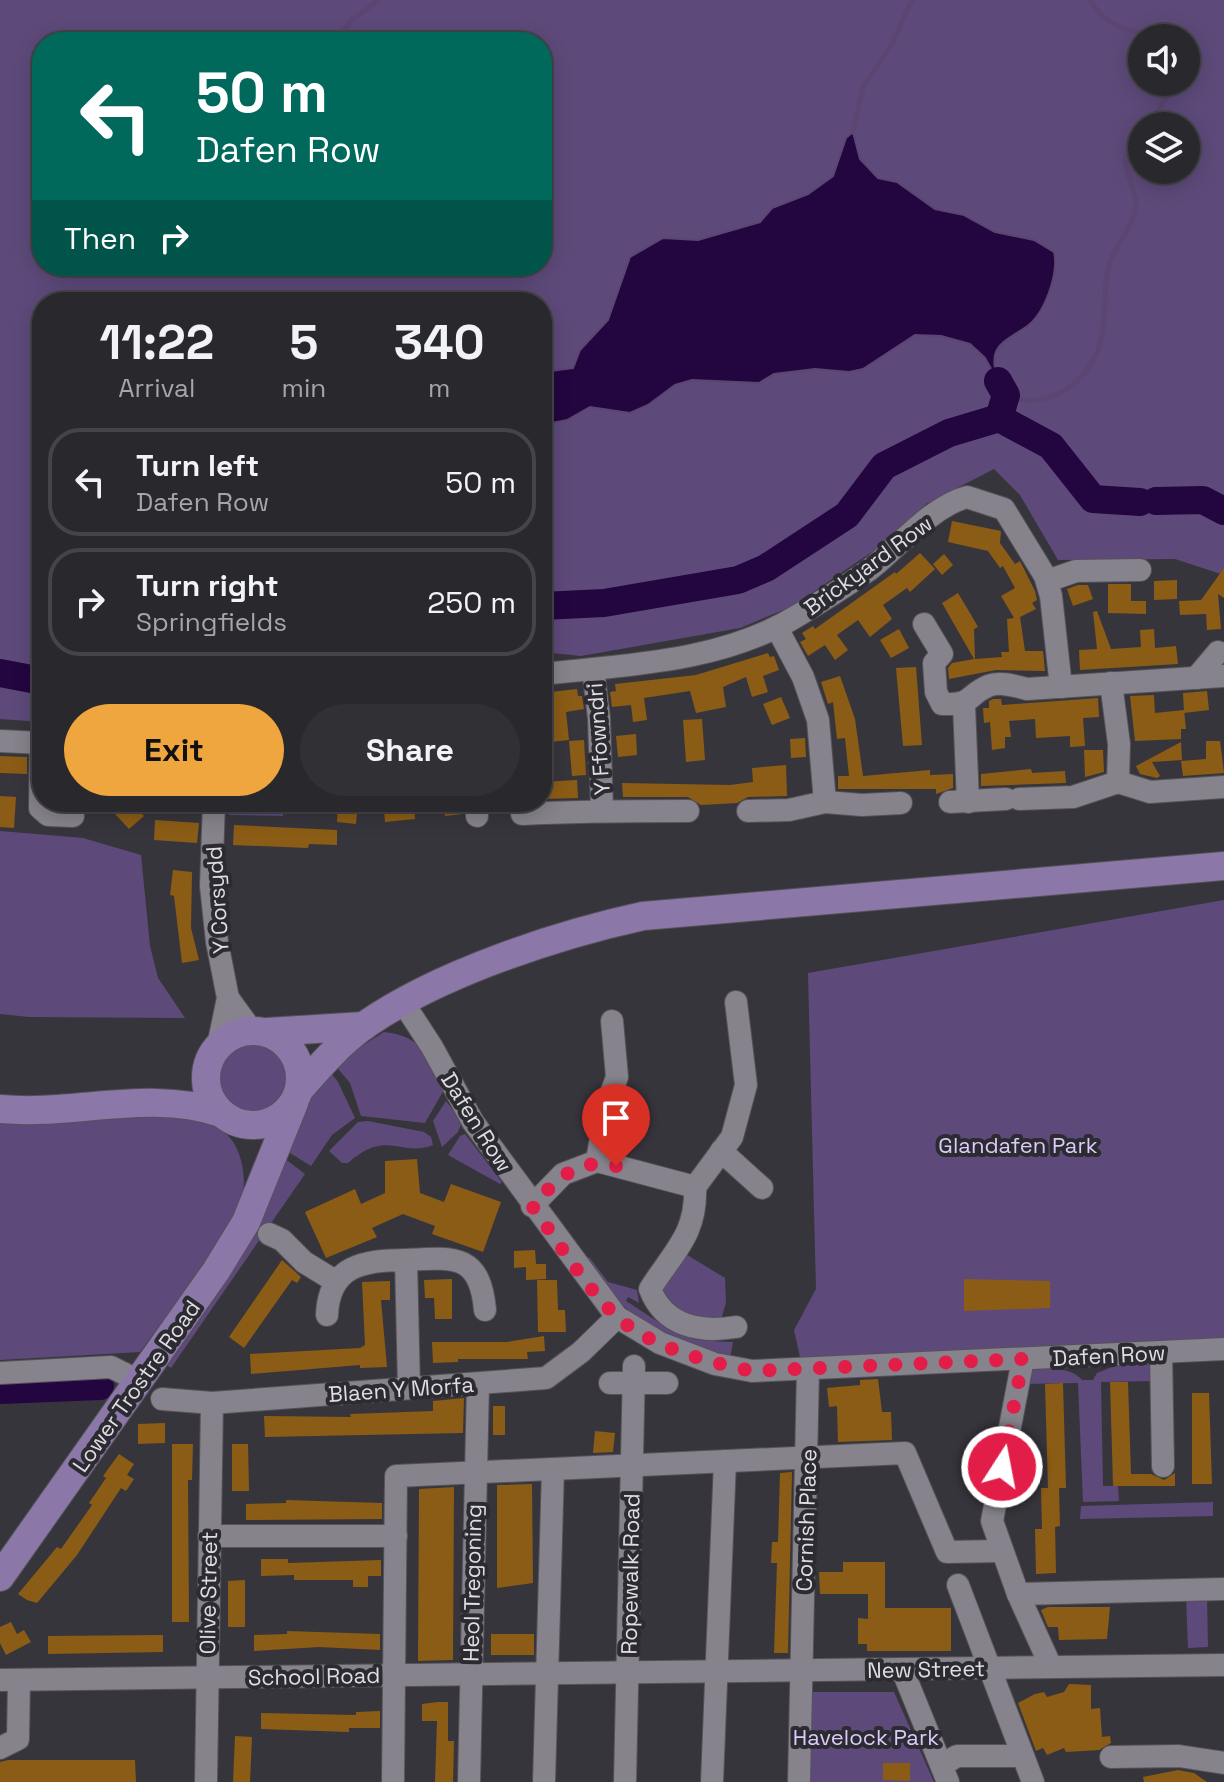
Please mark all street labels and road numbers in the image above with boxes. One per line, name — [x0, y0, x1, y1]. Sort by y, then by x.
street label: Brickyard Row — [798, 509, 938, 621]
street label: Y Ffowndri — [580, 682, 616, 796]
street label: Y Corsydd — [199, 845, 235, 955]
street label: Dafen Row — [435, 1067, 519, 1177]
street label: Lower Trostre Road — [66, 1294, 206, 1478]
street label: Dafen Row — [1052, 1338, 1166, 1372]
street label: Blaen Y Morfa — [327, 1370, 475, 1408]
street label: Cornish Place — [790, 1448, 822, 1592]
street label: Ropewalk Road — [615, 1493, 645, 1655]
street label: Heol Tregoning — [457, 1504, 487, 1662]
street label: Olive Street — [193, 1531, 223, 1655]
street label: New Street — [867, 1654, 985, 1684]
street label: School Road — [248, 1661, 380, 1691]

